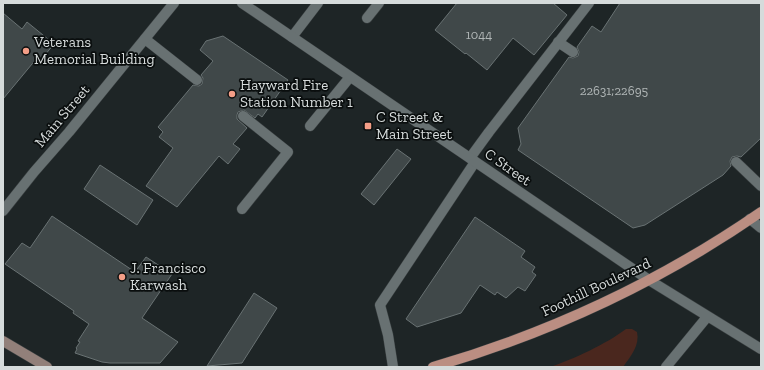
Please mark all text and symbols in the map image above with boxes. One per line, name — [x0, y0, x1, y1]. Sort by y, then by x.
house number: 1044 — [466, 27, 492, 42]
place label: Veterans Memorial Building — [33, 33, 155, 68]
marker: Veterans Memorial Building — [21, 46, 31, 56]
place label: Hayward Fire Station Number 1 — [240, 76, 353, 111]
street label: Main Street — [31, 81, 94, 151]
house number: 22631;22695 — [580, 83, 649, 98]
marker: Hayward Fire Station Number 1 — [227, 89, 237, 99]
place label: C Street & Main Street — [376, 108, 452, 143]
marker: C Street & Main Street — [363, 121, 373, 131]
street label: C Street — [481, 145, 535, 190]
street label: Foothill Boulevard — [539, 254, 654, 320]
place label: J. Francisco Karwash — [130, 259, 206, 294]
marker: J. Francisco Karwash — [117, 272, 127, 282]

